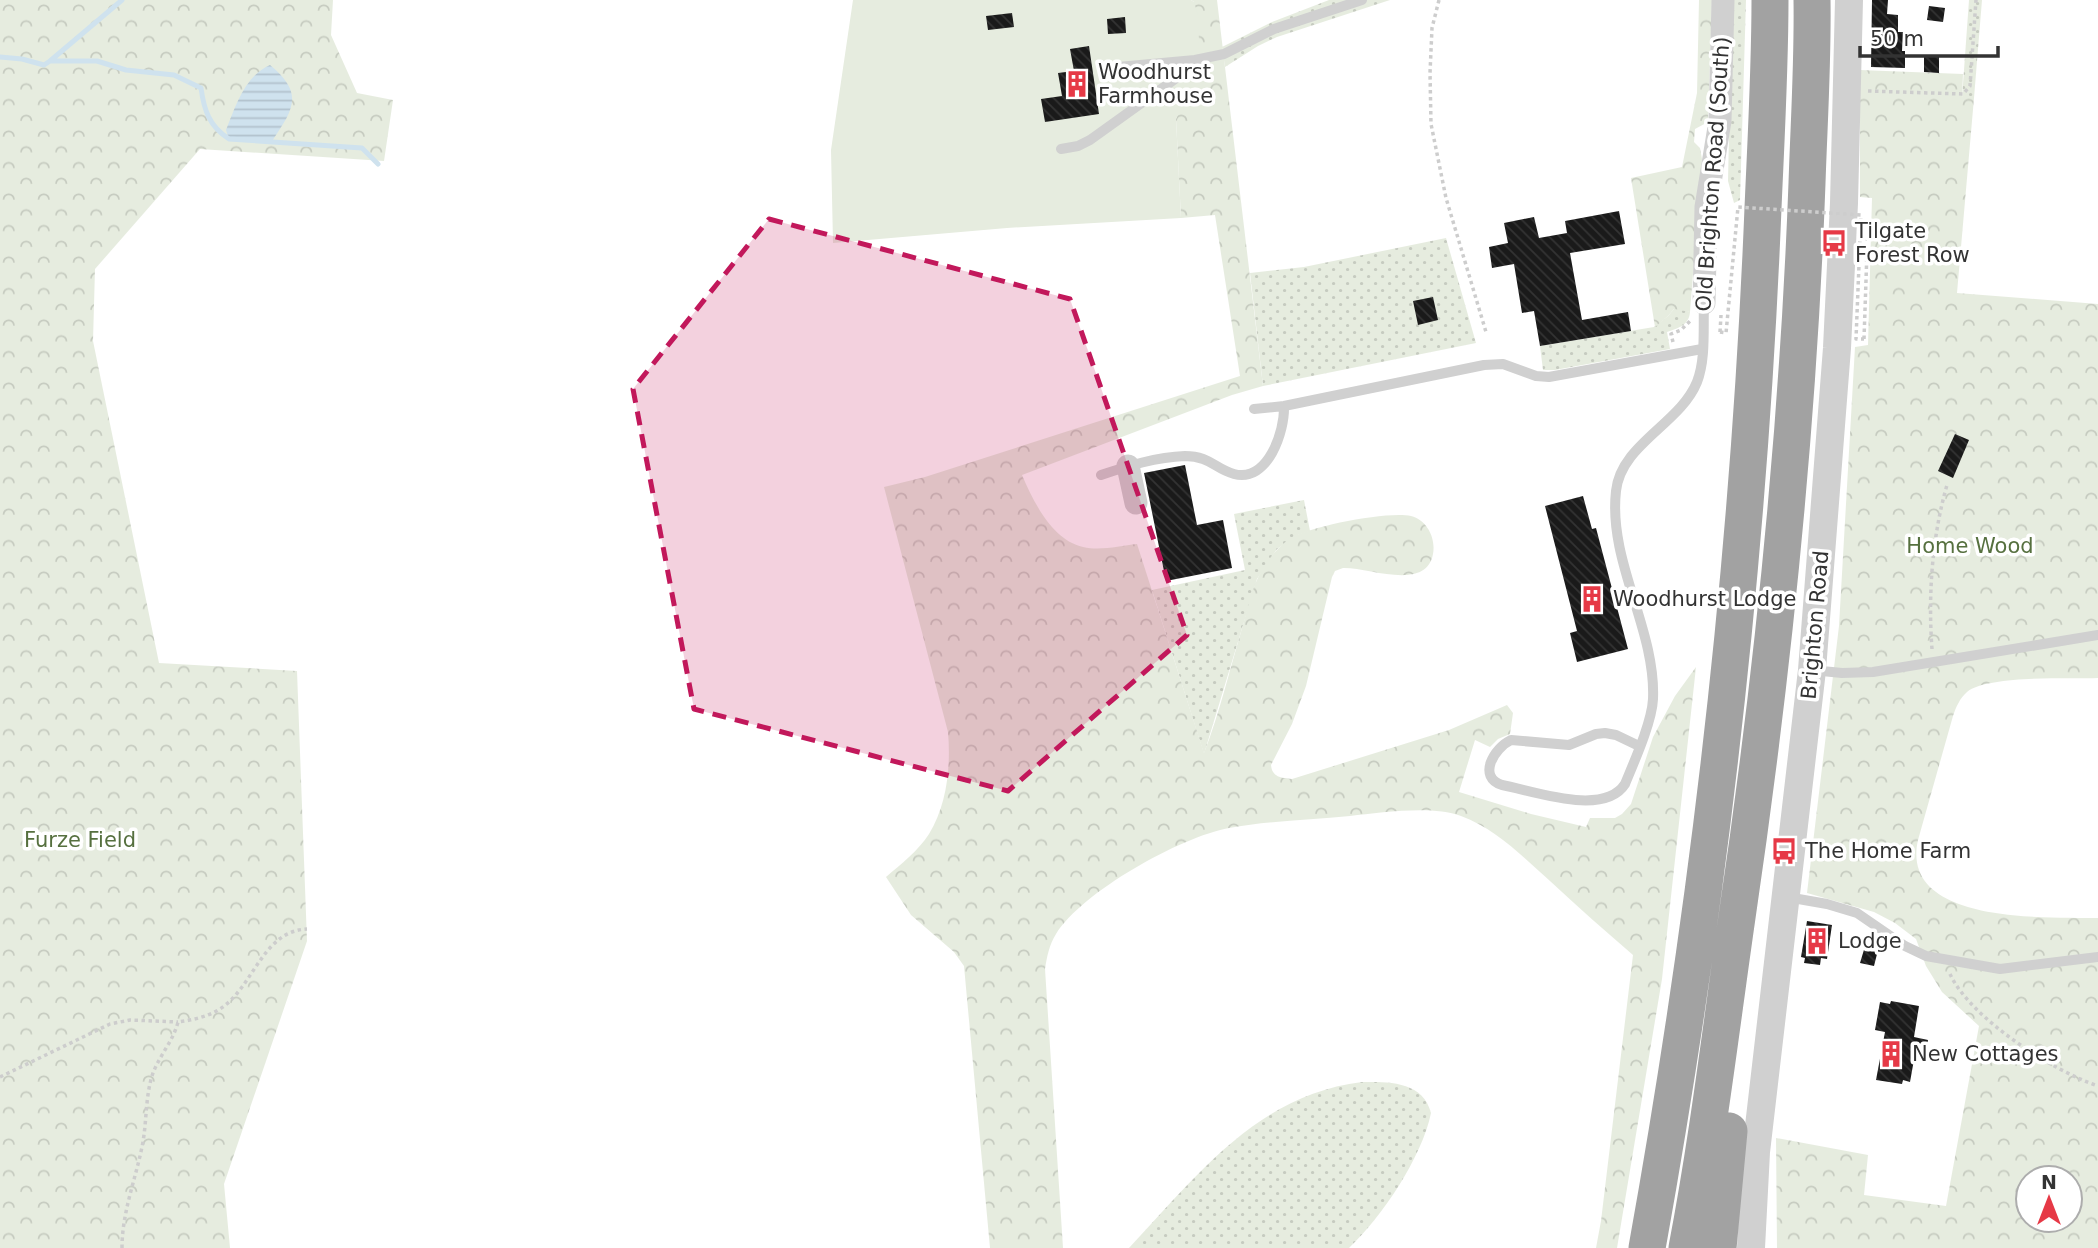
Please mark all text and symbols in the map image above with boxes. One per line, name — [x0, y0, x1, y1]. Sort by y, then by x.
scale bar — [1860, 14, 1998, 58]
text: 50 m — [1870, 27, 1924, 51]
street label: Old Brighton Road (South) — [1691, 36, 1735, 312]
place label: Woodhurst Farmhouse — [1098, 60, 1213, 108]
building icon: Woodhurst Farmhouse — [1062, 69, 1092, 99]
place label: Tilgate Forest Row — [1854, 219, 1970, 267]
bus stop icon: Tilgate Forest Row — [1819, 228, 1849, 258]
park label: Home Wood — [1906, 534, 2034, 558]
street label: Brighton Road — [1797, 550, 1833, 700]
building icon: Woodhurst Lodge — [1577, 584, 1607, 614]
place label: Woodhurst Lodge — [1613, 587, 1796, 611]
park label: Furze Field — [24, 828, 136, 852]
bus stop icon: The Home Farm — [1769, 836, 1799, 866]
place label: The Home Farm — [1804, 839, 1971, 863]
building icon: Lodge — [1802, 926, 1832, 956]
place label: Lodge — [1838, 929, 1902, 953]
building icon: New Cottages — [1876, 1039, 1906, 1069]
place label: New Cottages — [1912, 1042, 2059, 1066]
north arrow — [2014, 1164, 2084, 1234]
text: N — [2041, 1171, 2057, 1193]

